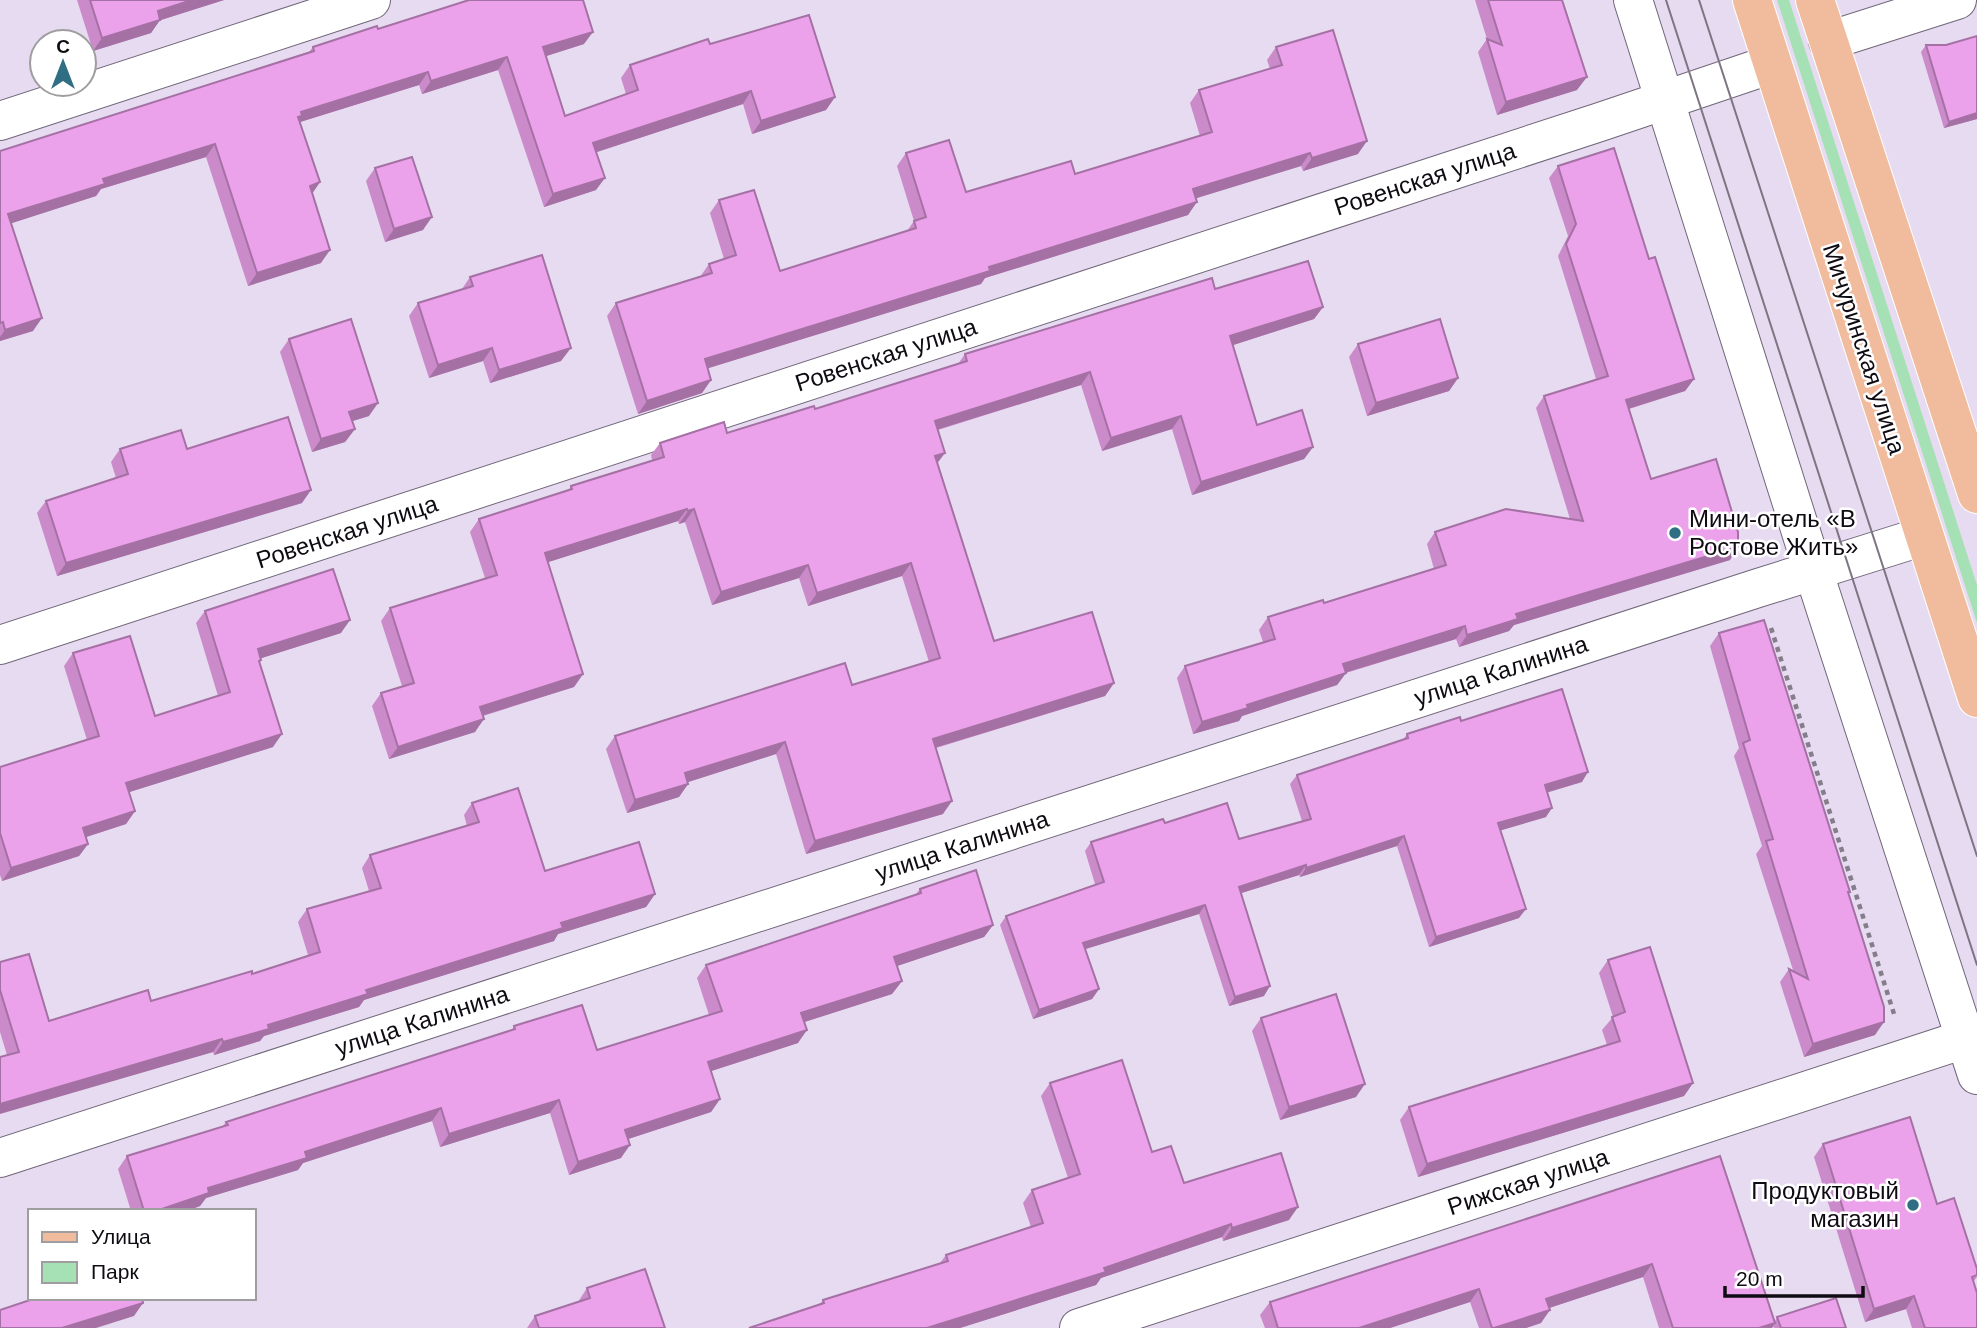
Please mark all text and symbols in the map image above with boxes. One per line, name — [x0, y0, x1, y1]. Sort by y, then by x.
north arrow — [28, 28, 98, 98]
text: С — [56, 36, 70, 57]
street label: Ровенская улица — [1331, 136, 1520, 221]
street label: Мичуринская улица — [1818, 240, 1911, 458]
street label: Ровенская улица — [792, 312, 981, 397]
street label: Ровенская улица — [253, 489, 442, 574]
place label: Мини-отель «В Ростове Жить» — [1689, 505, 1858, 560]
marker: Мини-отель «В Ростове Жить» — [1667, 525, 1683, 541]
street label: улица Калинина — [1411, 630, 1592, 711]
street label: улица Калинина — [872, 805, 1053, 886]
street label: улица Калинина — [332, 980, 513, 1061]
street label: Рижская улица — [1444, 1143, 1612, 1220]
place label: Продуктовый магазин — [1751, 1177, 1899, 1232]
marker: Продуктовый магазин — [1905, 1197, 1921, 1213]
legend — [28, 1209, 256, 1300]
text: Улица — [91, 1225, 151, 1248]
scale bar — [1725, 1254, 1863, 1298]
text: Парк — [91, 1260, 139, 1283]
text: 20 m — [1736, 1267, 1783, 1290]

